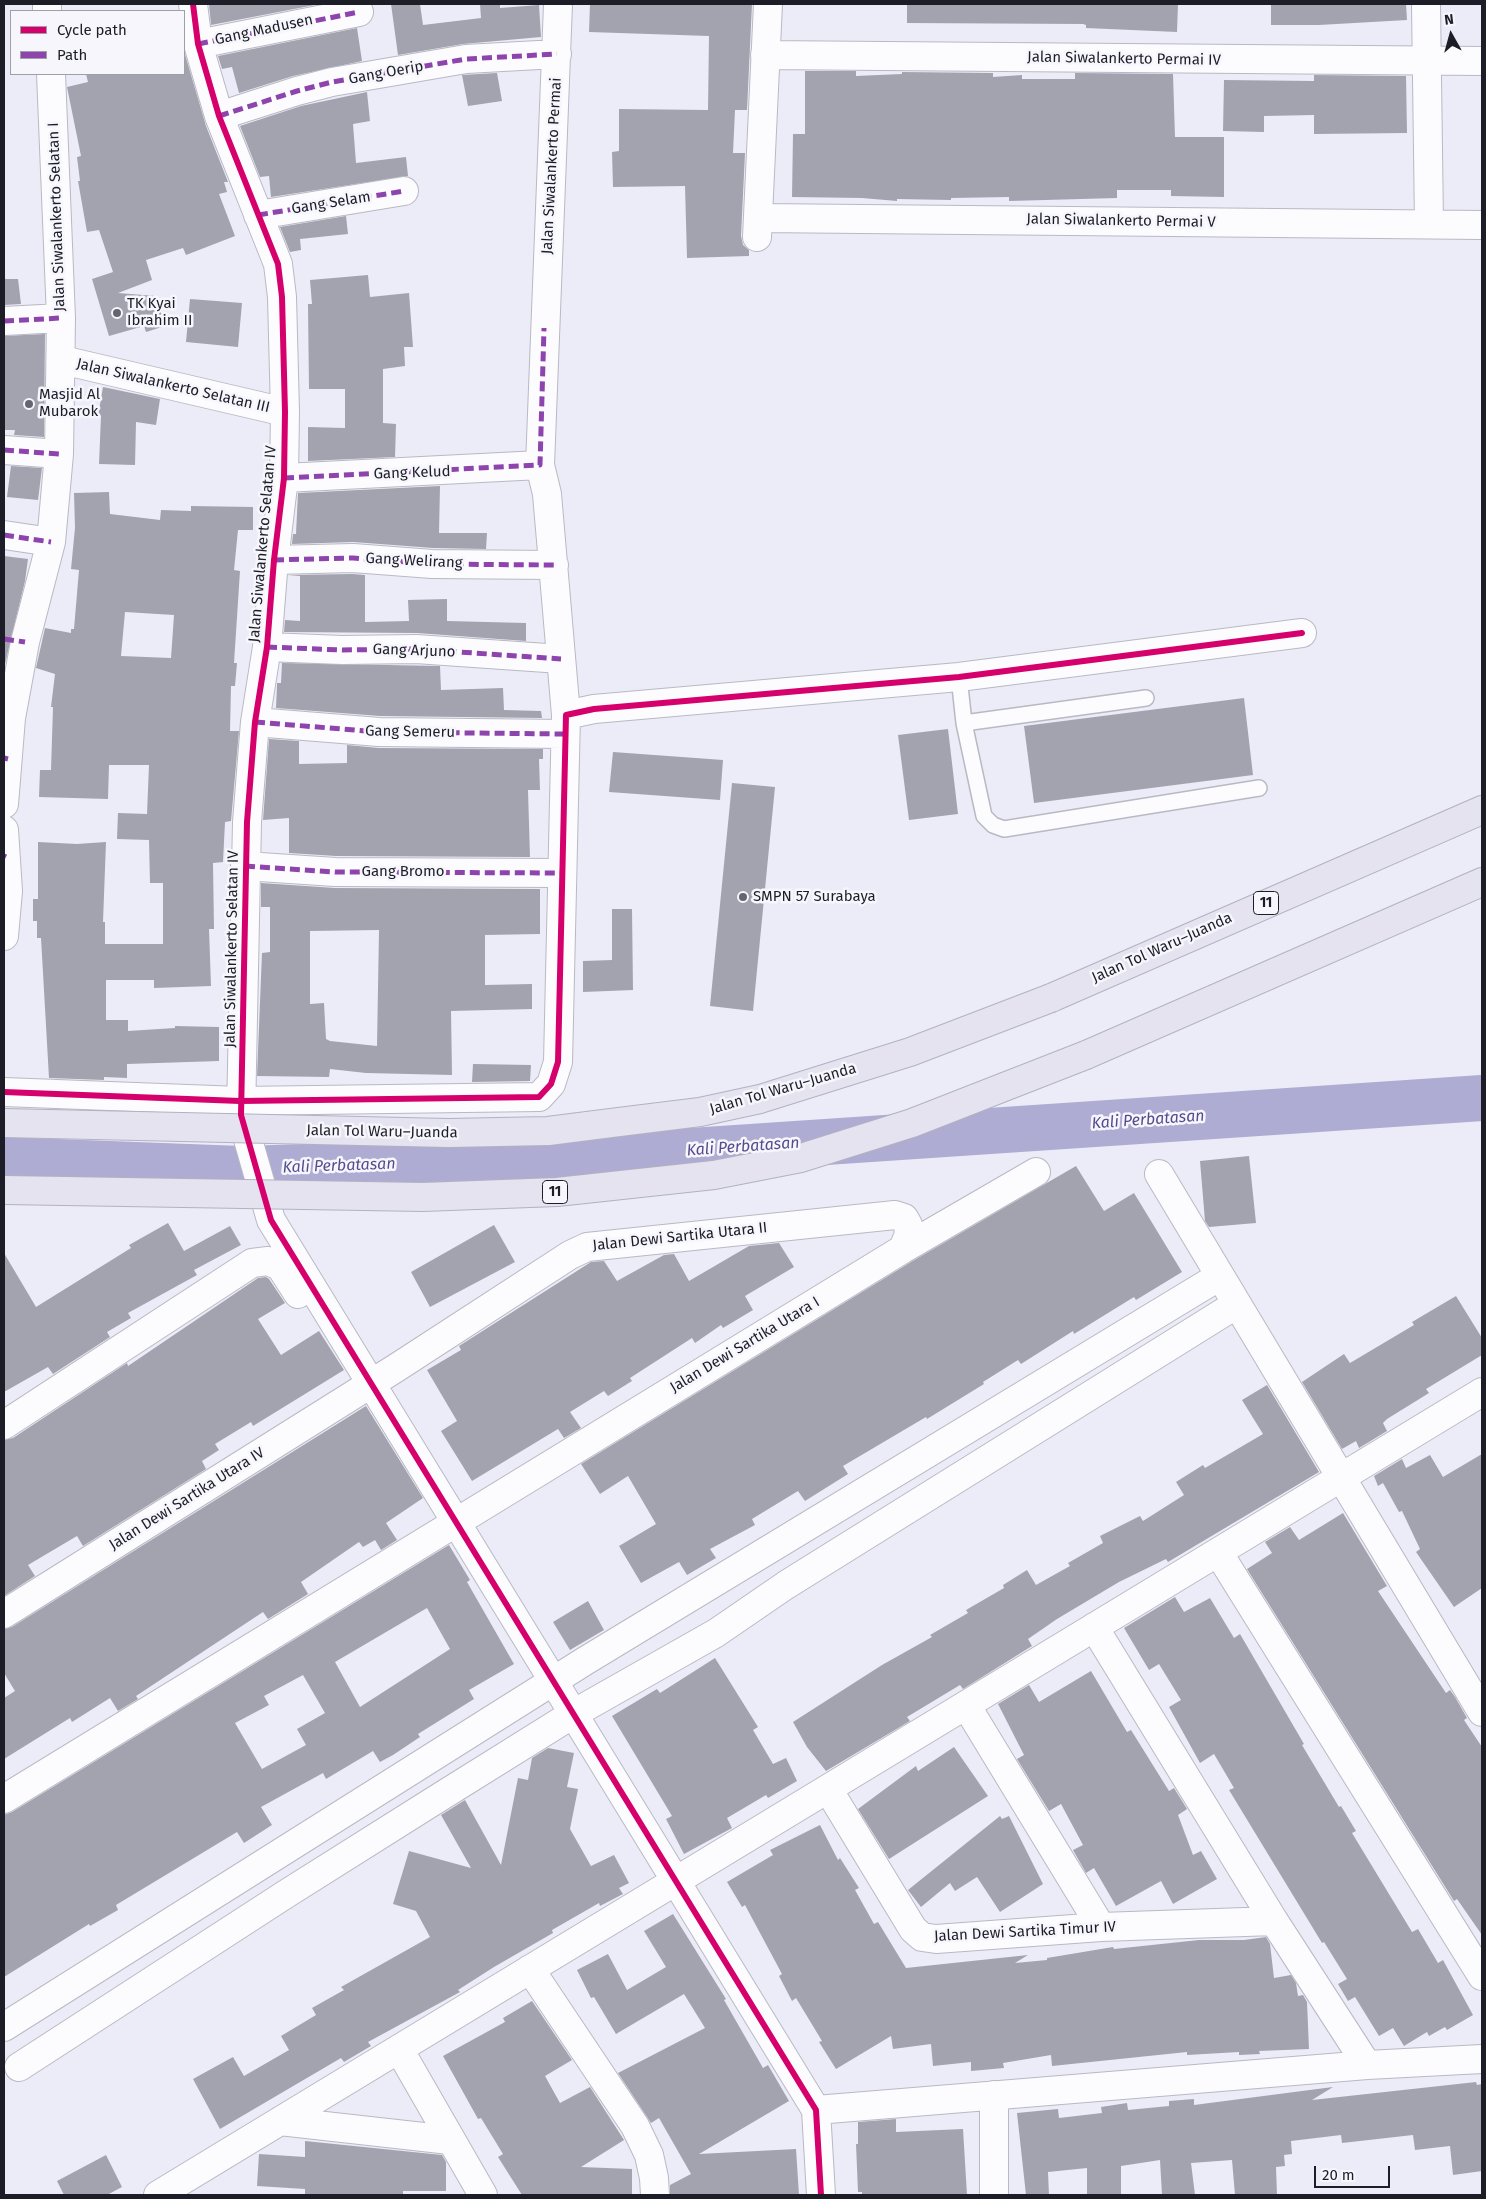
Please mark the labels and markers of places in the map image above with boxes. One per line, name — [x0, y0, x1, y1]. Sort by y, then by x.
place label: TK Kyai Ibrahim II — [127, 295, 192, 330]
marker: TK Kyai Ibrahim II — [111, 307, 123, 319]
place label: Masjid Al Mubarok — [39, 386, 100, 421]
marker: Masjid Al Mubarok — [23, 398, 35, 410]
place label: SMPN 57 Surabaya — [753, 888, 876, 906]
marker: SMPN 57 Surabaya — [737, 891, 749, 903]

